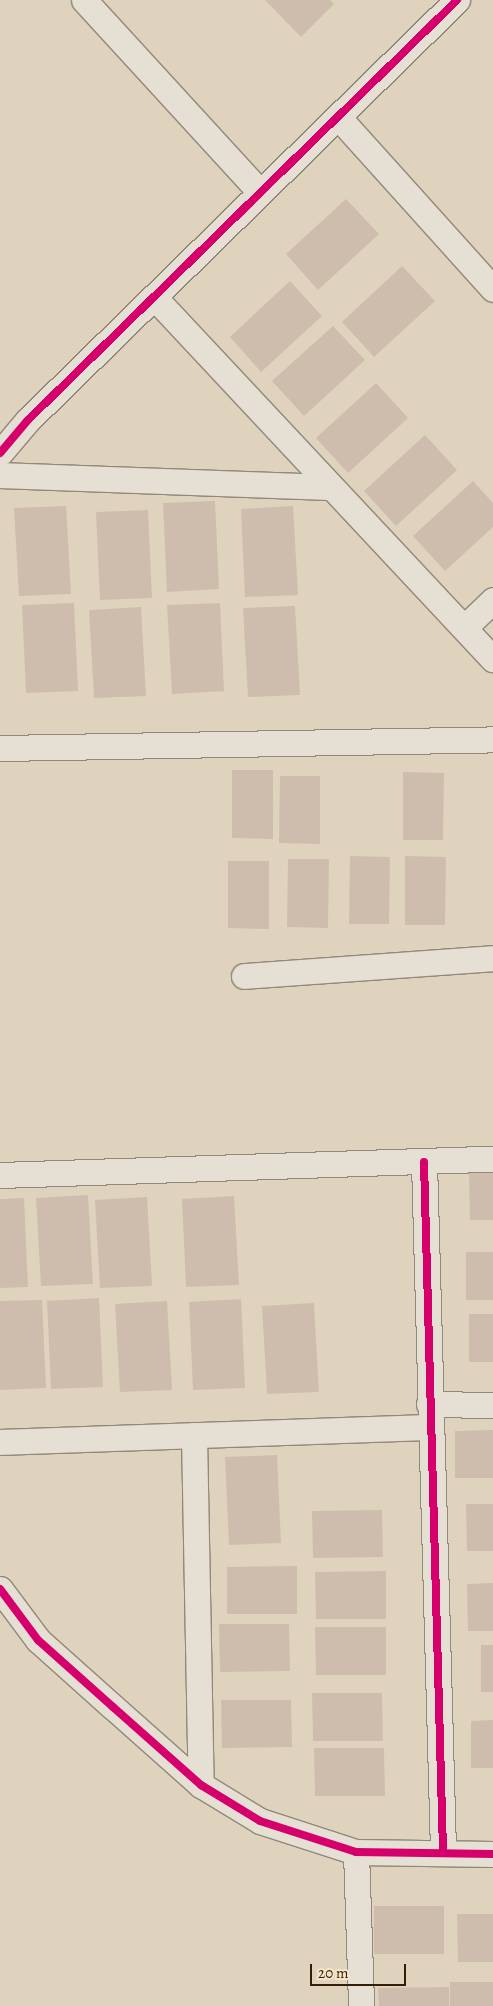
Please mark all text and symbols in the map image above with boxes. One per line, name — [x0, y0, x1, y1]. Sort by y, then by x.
scale bar — [313, 1954, 409, 1986]
text: 20 m — [318, 1963, 349, 1983]

